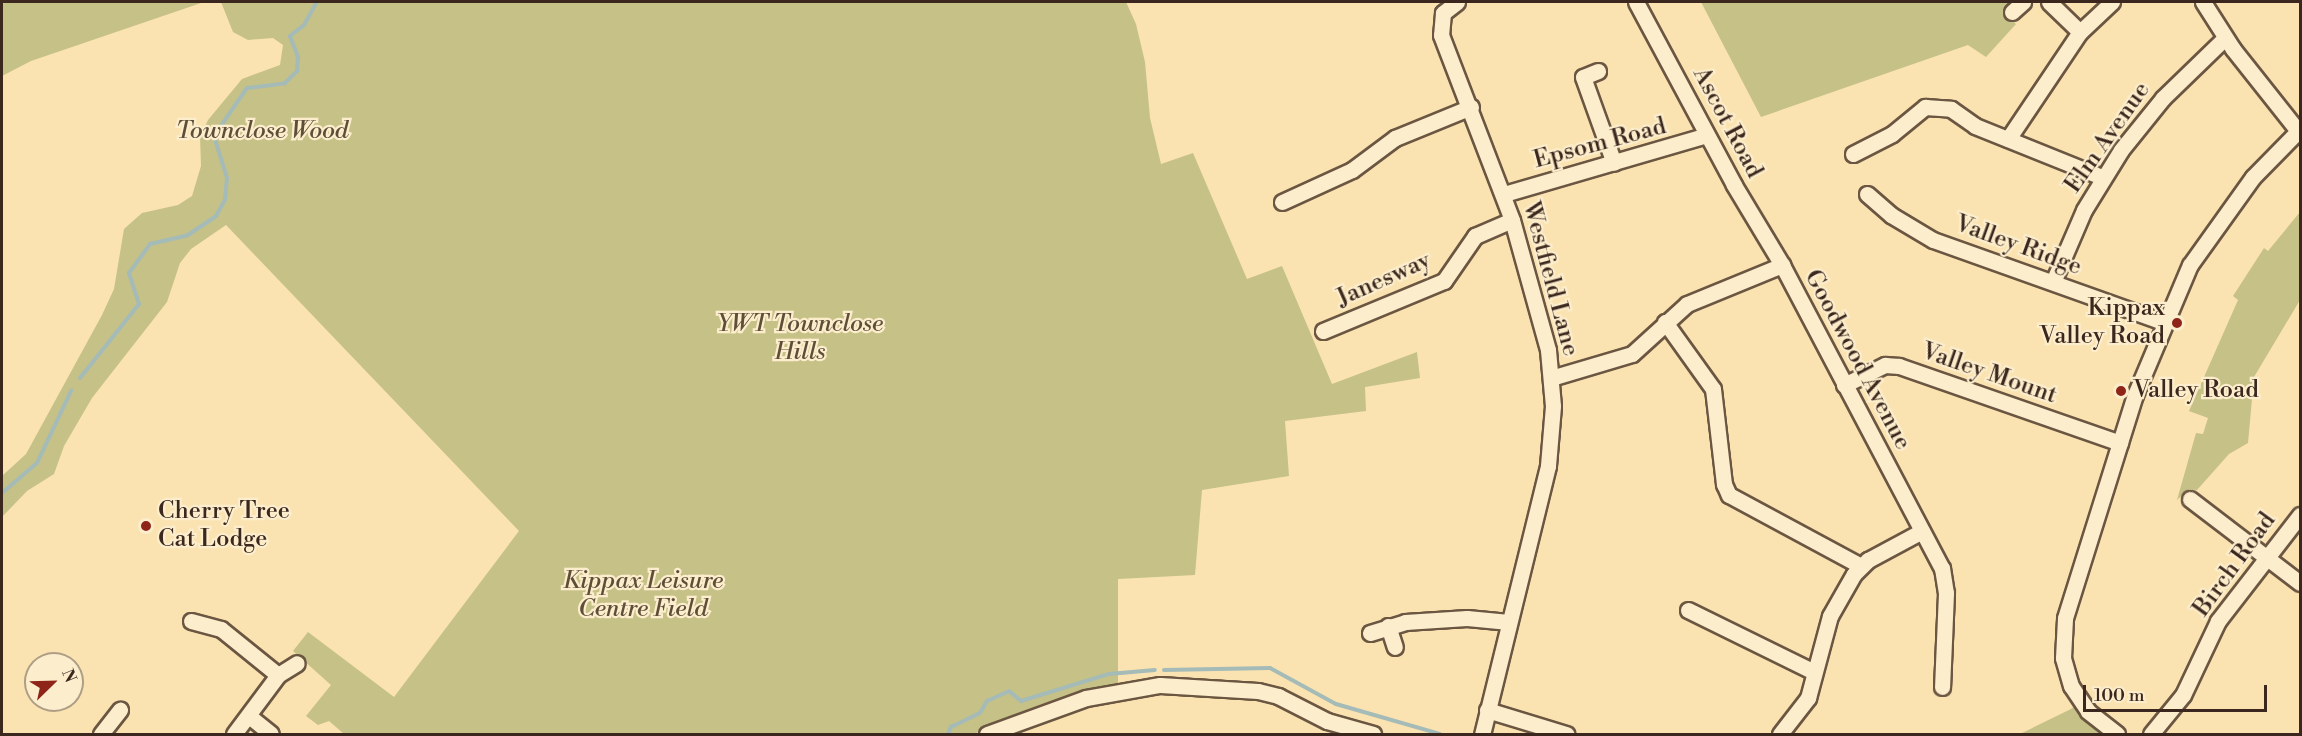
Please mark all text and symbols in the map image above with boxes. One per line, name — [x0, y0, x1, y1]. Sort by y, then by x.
street label: Ascot Road — [1686, 63, 1768, 183]
street label: Elm Avenue — [2059, 77, 2157, 199]
street label: Epsom Road — [1531, 112, 1669, 176]
park label: Townclose Wood — [176, 118, 348, 146]
street label: Westfield Lane — [1516, 199, 1584, 359]
street label: Valley Ridge — [1951, 210, 2085, 282]
street label: Janesway — [1332, 247, 1436, 313]
street label: Goodwood Avenue — [1797, 265, 1917, 455]
place label: Kippax Valley Road — [2039, 295, 2165, 351]
park label: YWT Townclose Hills — [717, 311, 883, 367]
marker: Kippax Valley Road — [2170, 316, 2184, 330]
street label: Valley Mount — [1918, 337, 2060, 411]
place label: Valley Road — [2133, 377, 2259, 405]
marker: Valley Road — [2114, 384, 2128, 398]
place label: Cherry Tree Cat Lodge — [158, 498, 290, 554]
street label: Birch Road — [2188, 507, 2282, 623]
marker: Cherry Tree Cat Lodge — [139, 519, 153, 533]
park label: Kippax Leisure Centre Field — [563, 568, 723, 624]
north arrow — [24, 652, 84, 712]
text: N — [57, 666, 80, 685]
scale bar — [2086, 673, 2270, 711]
text: 100 m — [2094, 684, 2145, 707]

